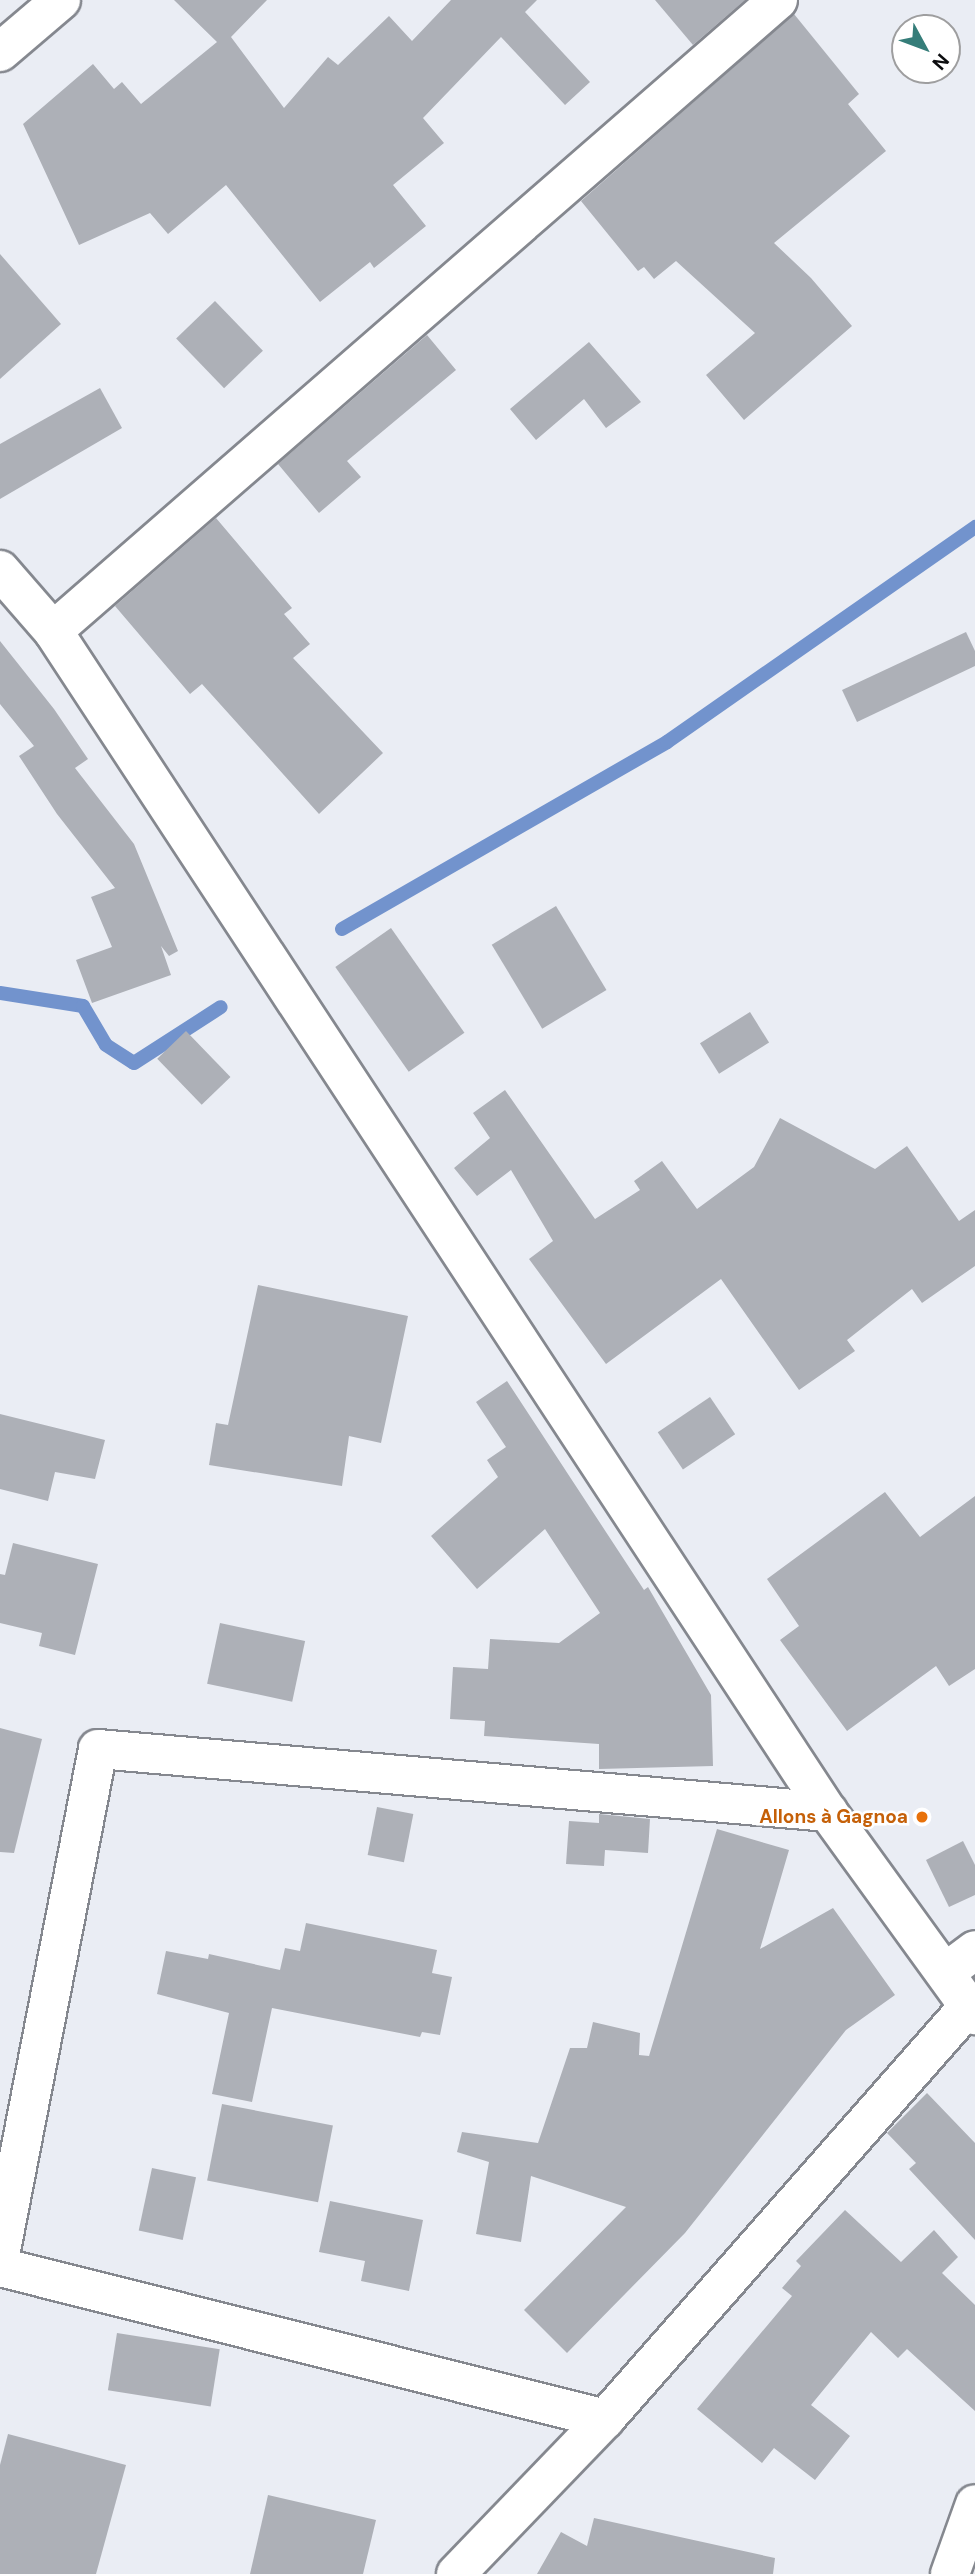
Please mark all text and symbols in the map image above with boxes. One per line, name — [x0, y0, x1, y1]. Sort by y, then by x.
north arrow — [891, 14, 961, 84]
text: N — [927, 48, 955, 75]
place label: Allons à Gagnoa — [759, 1806, 908, 1828]
marker: Allons à Gagnoa — [914, 1809, 930, 1825]

